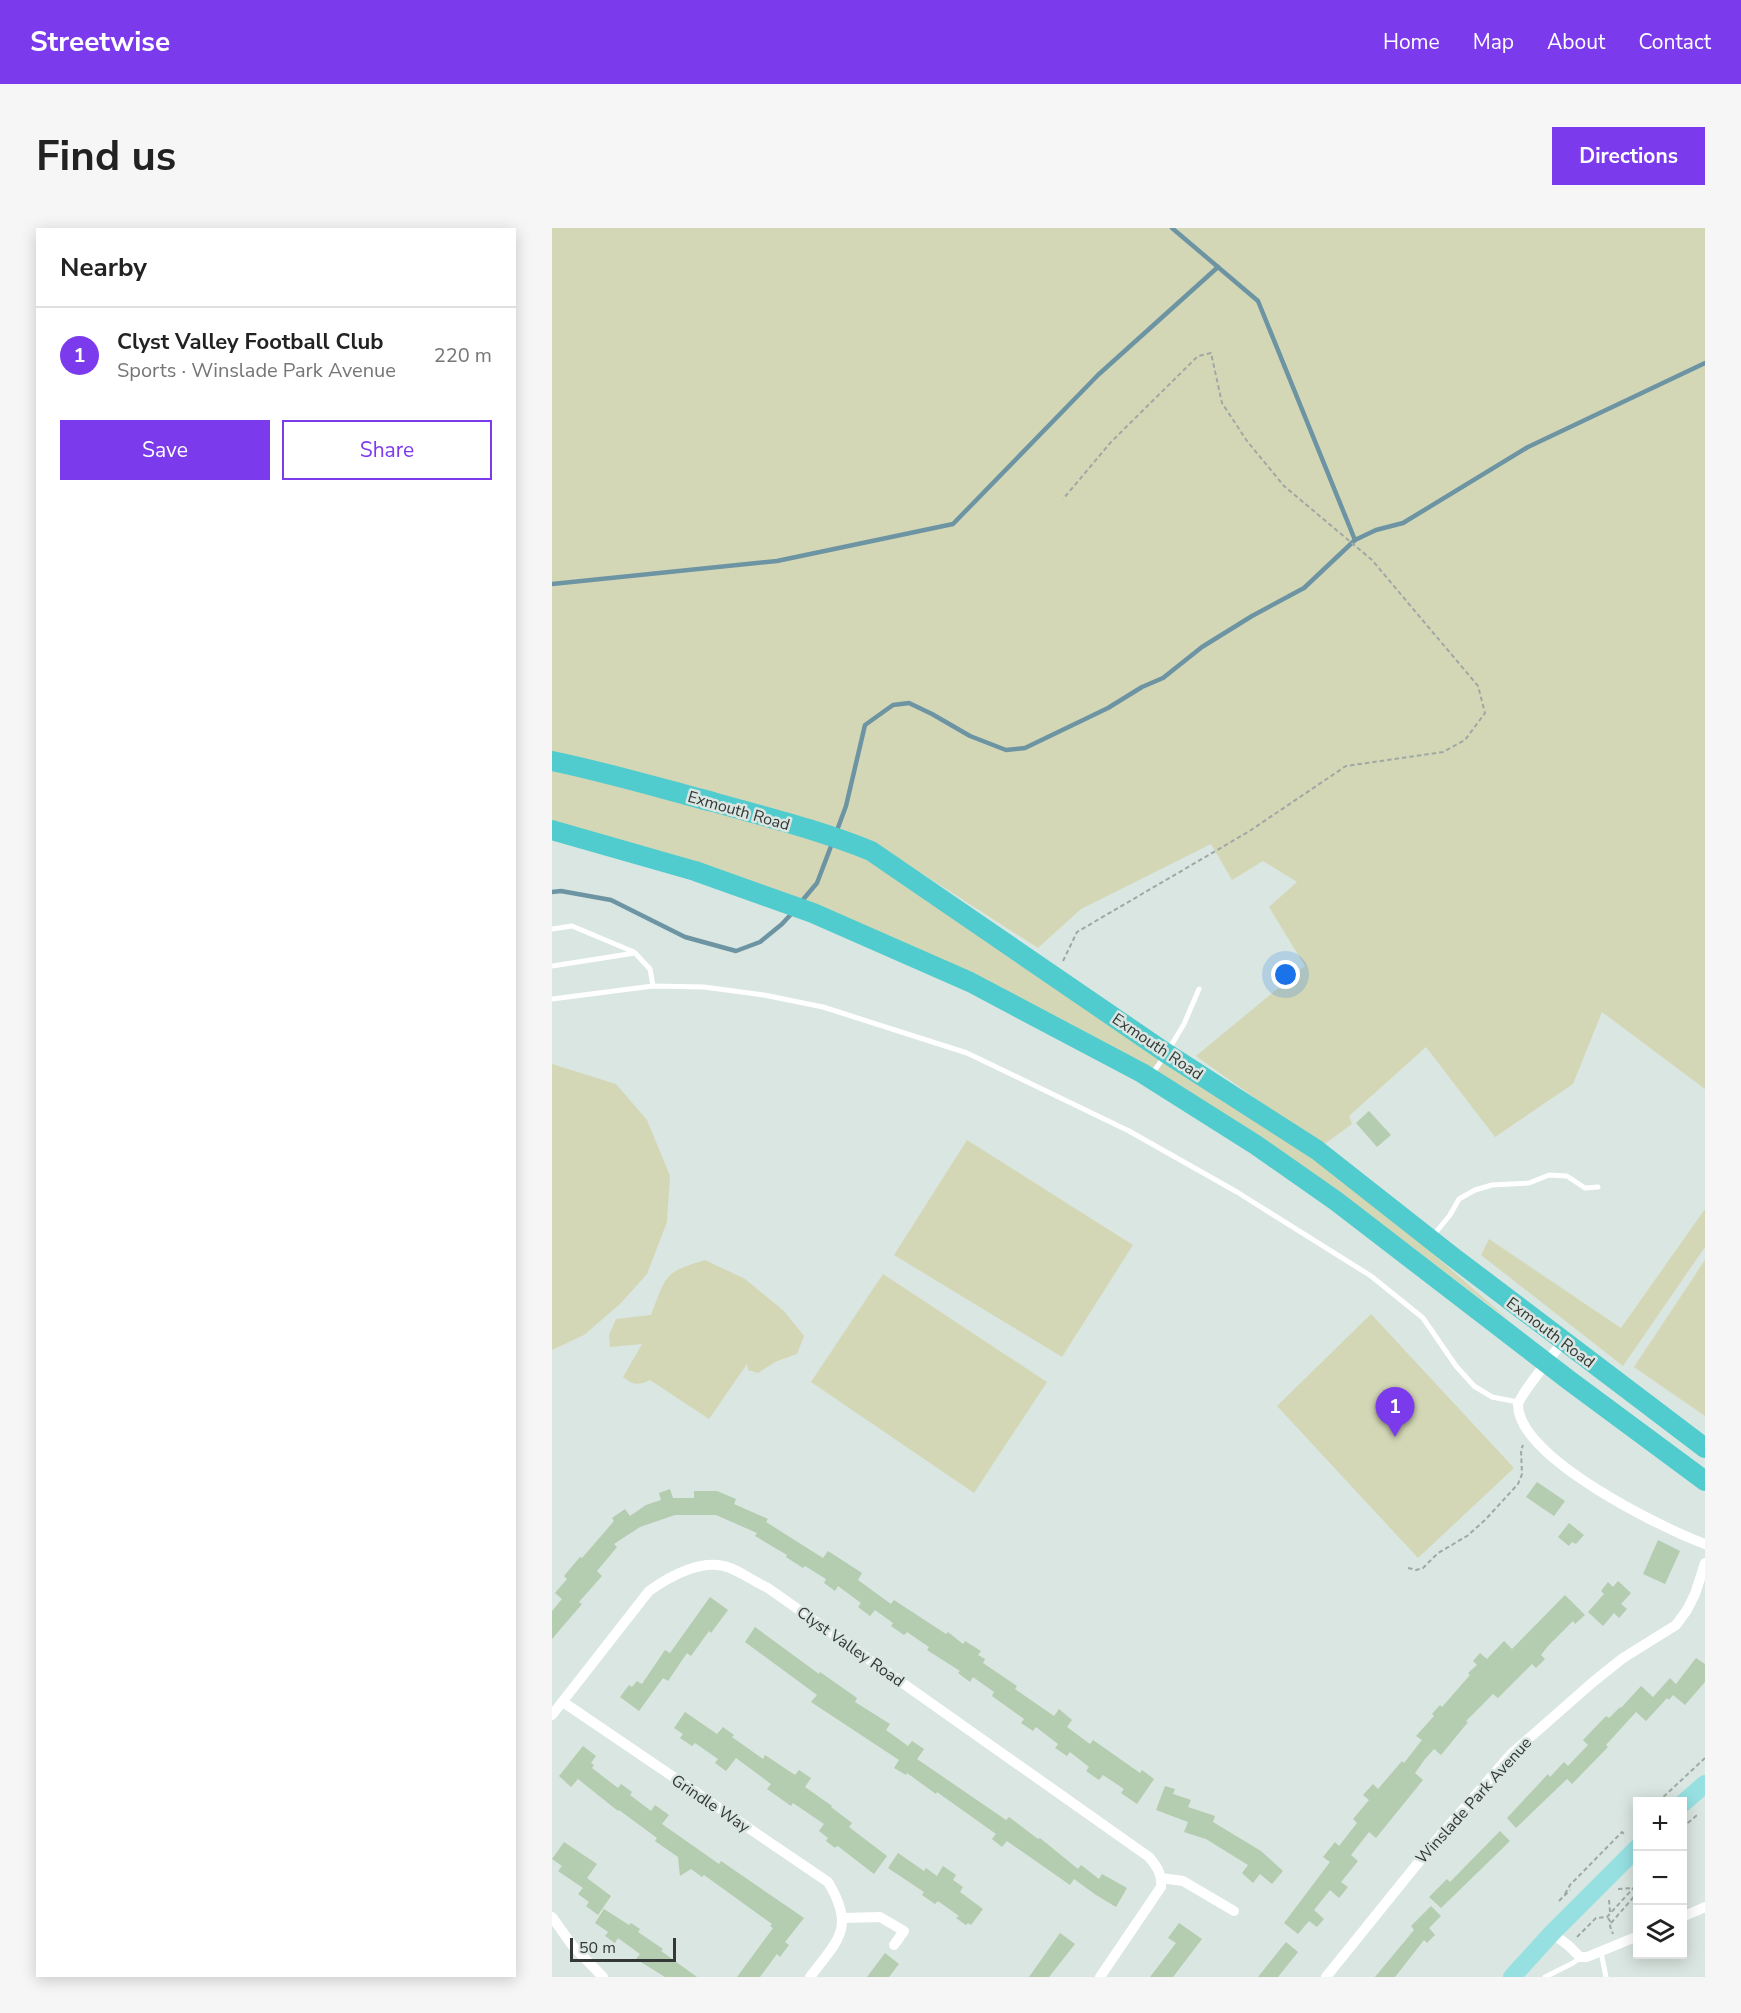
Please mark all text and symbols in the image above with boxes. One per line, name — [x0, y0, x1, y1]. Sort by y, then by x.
text: Streetwise — [30, 23, 170, 61]
text: Home — [1383, 28, 1440, 56]
text: Map — [1473, 28, 1514, 56]
text: About — [1547, 28, 1605, 56]
text: Contact — [1638, 28, 1711, 56]
button: Directions — [1552, 127, 1705, 185]
text: Find us — [36, 128, 176, 185]
text: Nearby — [60, 250, 147, 285]
text: Clyst Valley Football Club — [117, 327, 383, 357]
text: 1 — [74, 342, 86, 369]
text: 220 m — [434, 342, 492, 369]
text: Sports · Winslade Park Avenue — [117, 357, 396, 384]
button: Save — [60, 420, 270, 480]
button: Share — [282, 420, 492, 480]
street label: Exmouth Road — [685, 786, 792, 836]
your location — [1271, 960, 1300, 989]
street label: Exmouth Road — [1108, 1008, 1207, 1085]
street label: Exmouth Road — [1502, 1292, 1599, 1373]
pin: 1 — [1376, 1388, 1414, 1437]
street label: Clyst Valley Road — [792, 1601, 909, 1692]
street label: Winslade Park Avenue — [1411, 1732, 1537, 1869]
street label: Grindle Way — [667, 1770, 755, 1839]
map controls — [1633, 1797, 1687, 1959]
button: + — [1633, 1797, 1687, 1851]
button: − — [1633, 1851, 1687, 1905]
button: layers — [1633, 1905, 1687, 1959]
scale bar — [570, 1935, 676, 1962]
text: 50 m — [579, 1937, 616, 1959]

